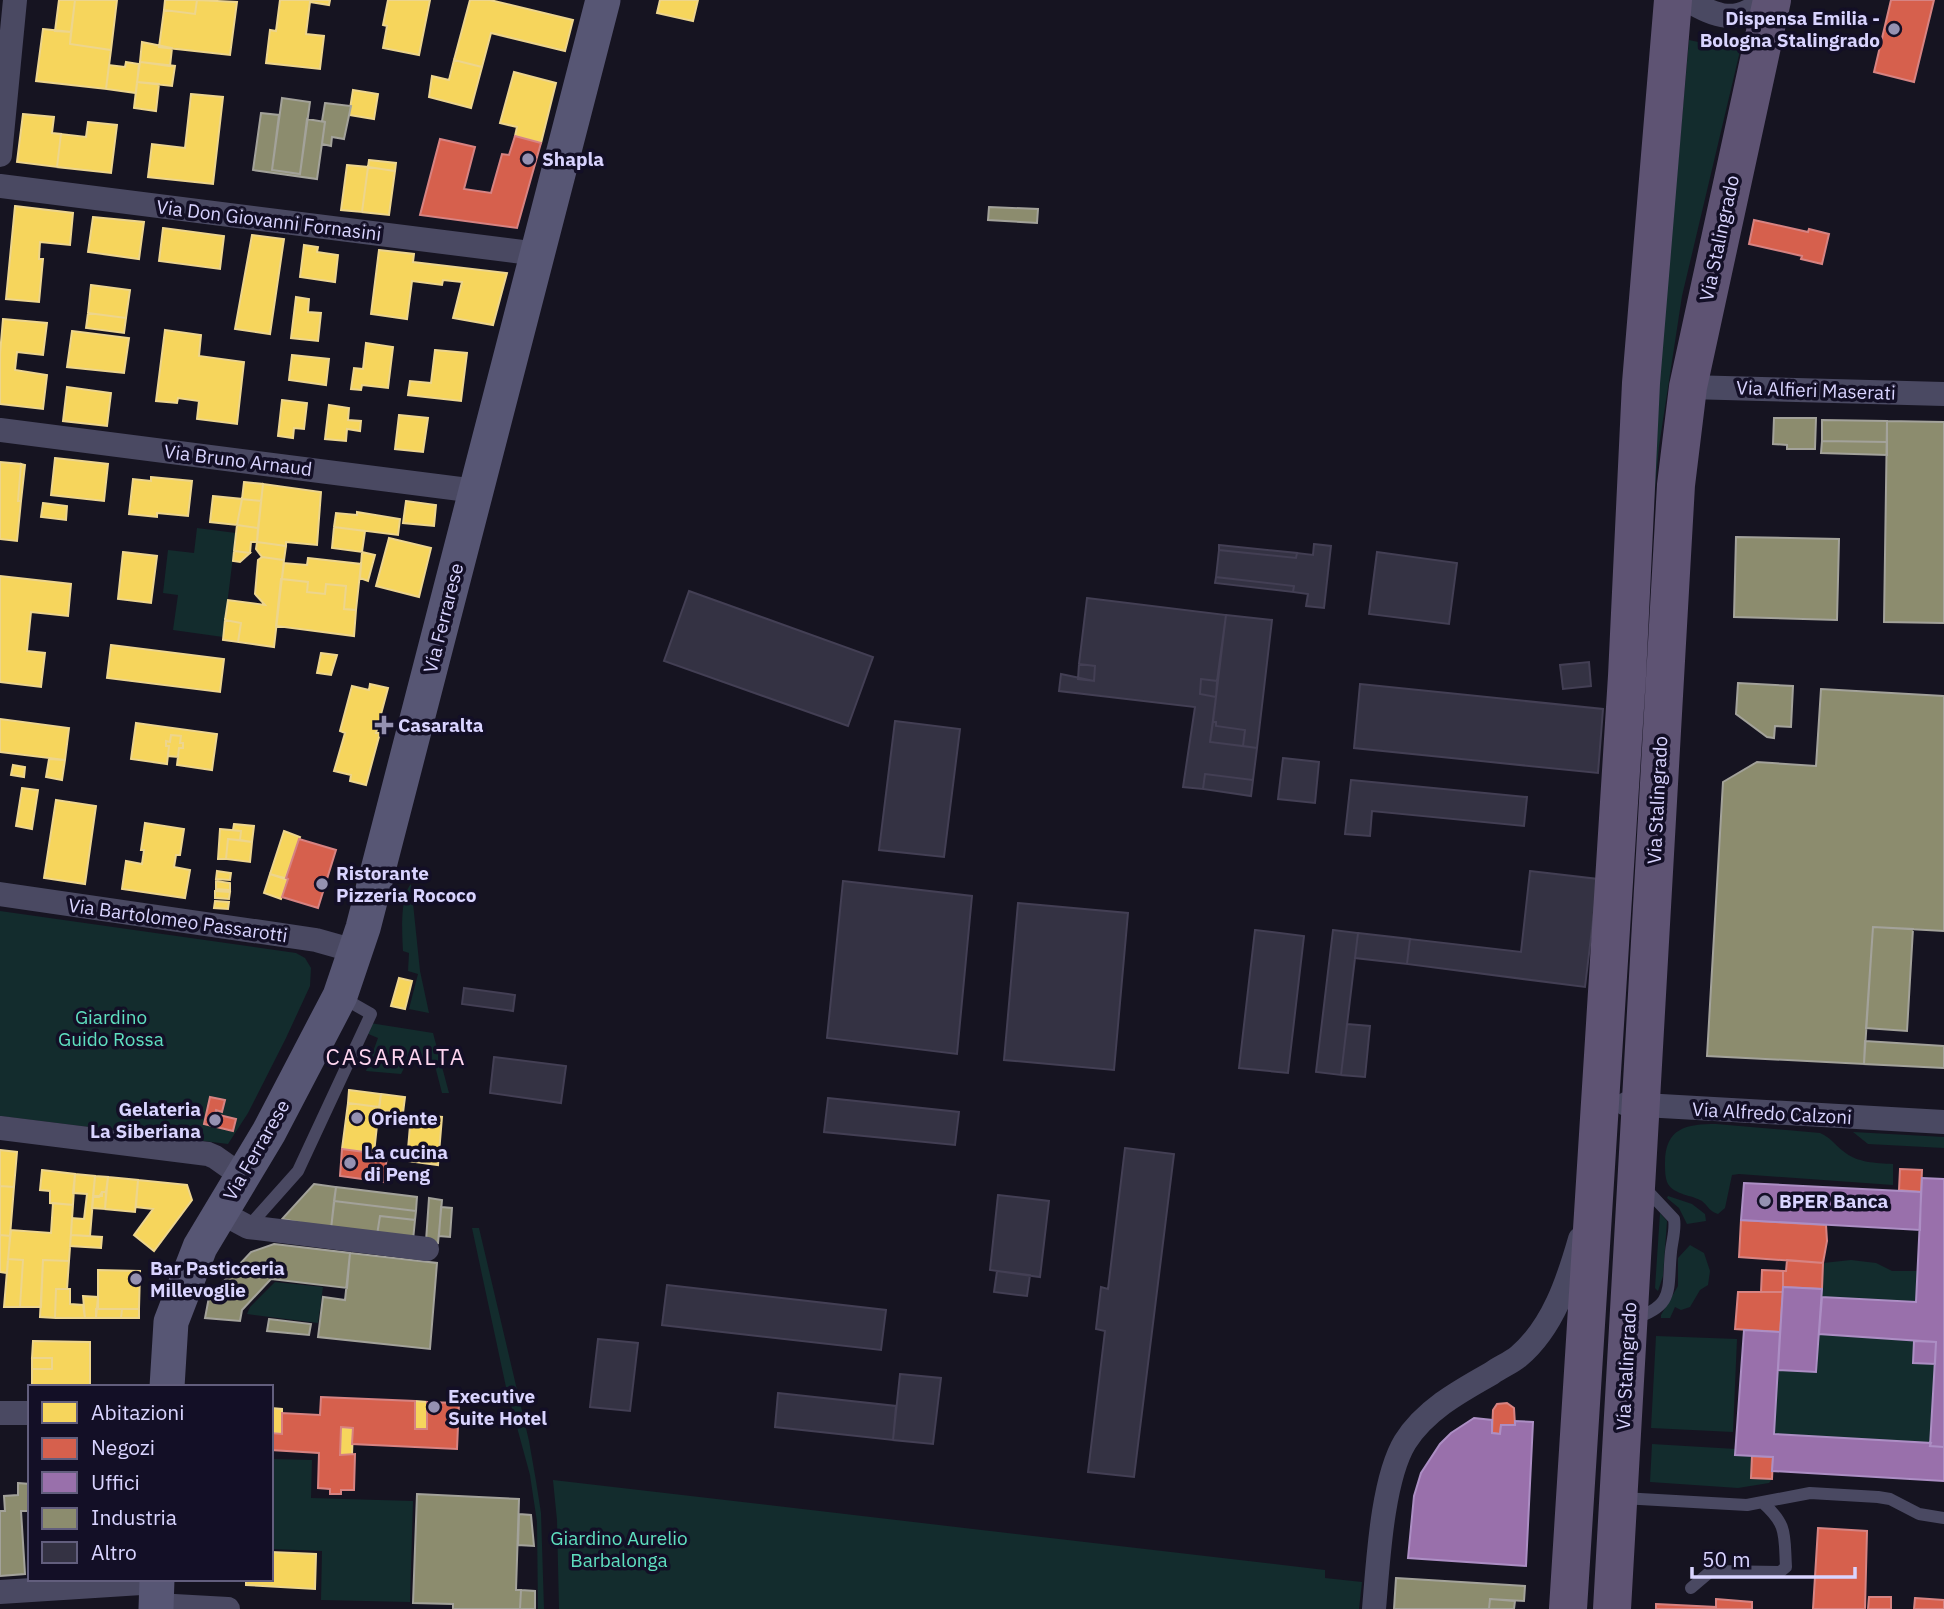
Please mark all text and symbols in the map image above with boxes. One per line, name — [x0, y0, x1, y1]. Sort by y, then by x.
place label: Dispensa Emilia - Bologna Stalingrado — [1700, 6, 1880, 52]
marker: Dispensa Emilia - Bologna Stalingrado — [1886, 21, 1902, 37]
place label: Shapla — [542, 147, 604, 171]
marker: Shapla — [520, 151, 536, 167]
street label: Via Stalingrado — [1694, 173, 1744, 303]
street label: Via Don Giovanni Fornasini — [155, 194, 383, 246]
street label: Via Alfieri Maserati — [1736, 375, 1896, 405]
street label: Via Bruno Arnaud — [163, 439, 313, 481]
street label: Via Ferrarese — [418, 560, 468, 676]
place label: Casaralta — [398, 713, 484, 737]
marker: Casaralta — [376, 717, 392, 733]
street label: Via Stalingrado — [1642, 735, 1672, 865]
place label: Ristorante Pizzeria Rococo — [336, 861, 477, 907]
marker: Ristorante Pizzeria Rococo — [314, 876, 330, 892]
street label: Via Bartolomeo Passarotti — [67, 893, 289, 947]
park label: Giardino Guido Rossa — [58, 1005, 164, 1051]
district label: CASARALTA — [326, 1041, 466, 1071]
street label: Via Ferrarese — [217, 1095, 295, 1205]
place label: Gelateria La Siberiana — [90, 1097, 201, 1143]
street label: Via Alfredo Calzoni — [1692, 1097, 1852, 1129]
place label: Oriente — [371, 1106, 438, 1130]
marker: Oriente — [349, 1110, 365, 1126]
marker: Gelateria La Siberiana — [207, 1112, 223, 1128]
place label: La cucina di Peng — [364, 1140, 448, 1186]
marker: La cucina di Peng — [342, 1155, 358, 1171]
place label: BPER Banca — [1779, 1189, 1889, 1213]
marker: BPER Banca — [1757, 1193, 1773, 1209]
place label: Bar Pasticceria Millevoglie — [150, 1256, 285, 1302]
marker: Bar Pasticceria Millevoglie — [128, 1271, 144, 1287]
street label: Via Stalingrado — [1611, 1301, 1641, 1431]
place label: Executive Suite Hotel — [448, 1384, 547, 1430]
legend — [28, 1385, 273, 1581]
text: Abitazioni — [91, 1398, 184, 1426]
marker: Executive Suite Hotel — [426, 1399, 442, 1415]
text: Negozi — [91, 1433, 155, 1461]
text: Uffici — [91, 1468, 140, 1496]
text: Industria — [91, 1503, 177, 1531]
park label: Giardino Aurelio Barbalonga — [550, 1526, 688, 1572]
scale bar — [1692, 1536, 1855, 1580]
text: Altro — [91, 1538, 137, 1566]
text: 50 m — [1702, 1545, 1751, 1573]

